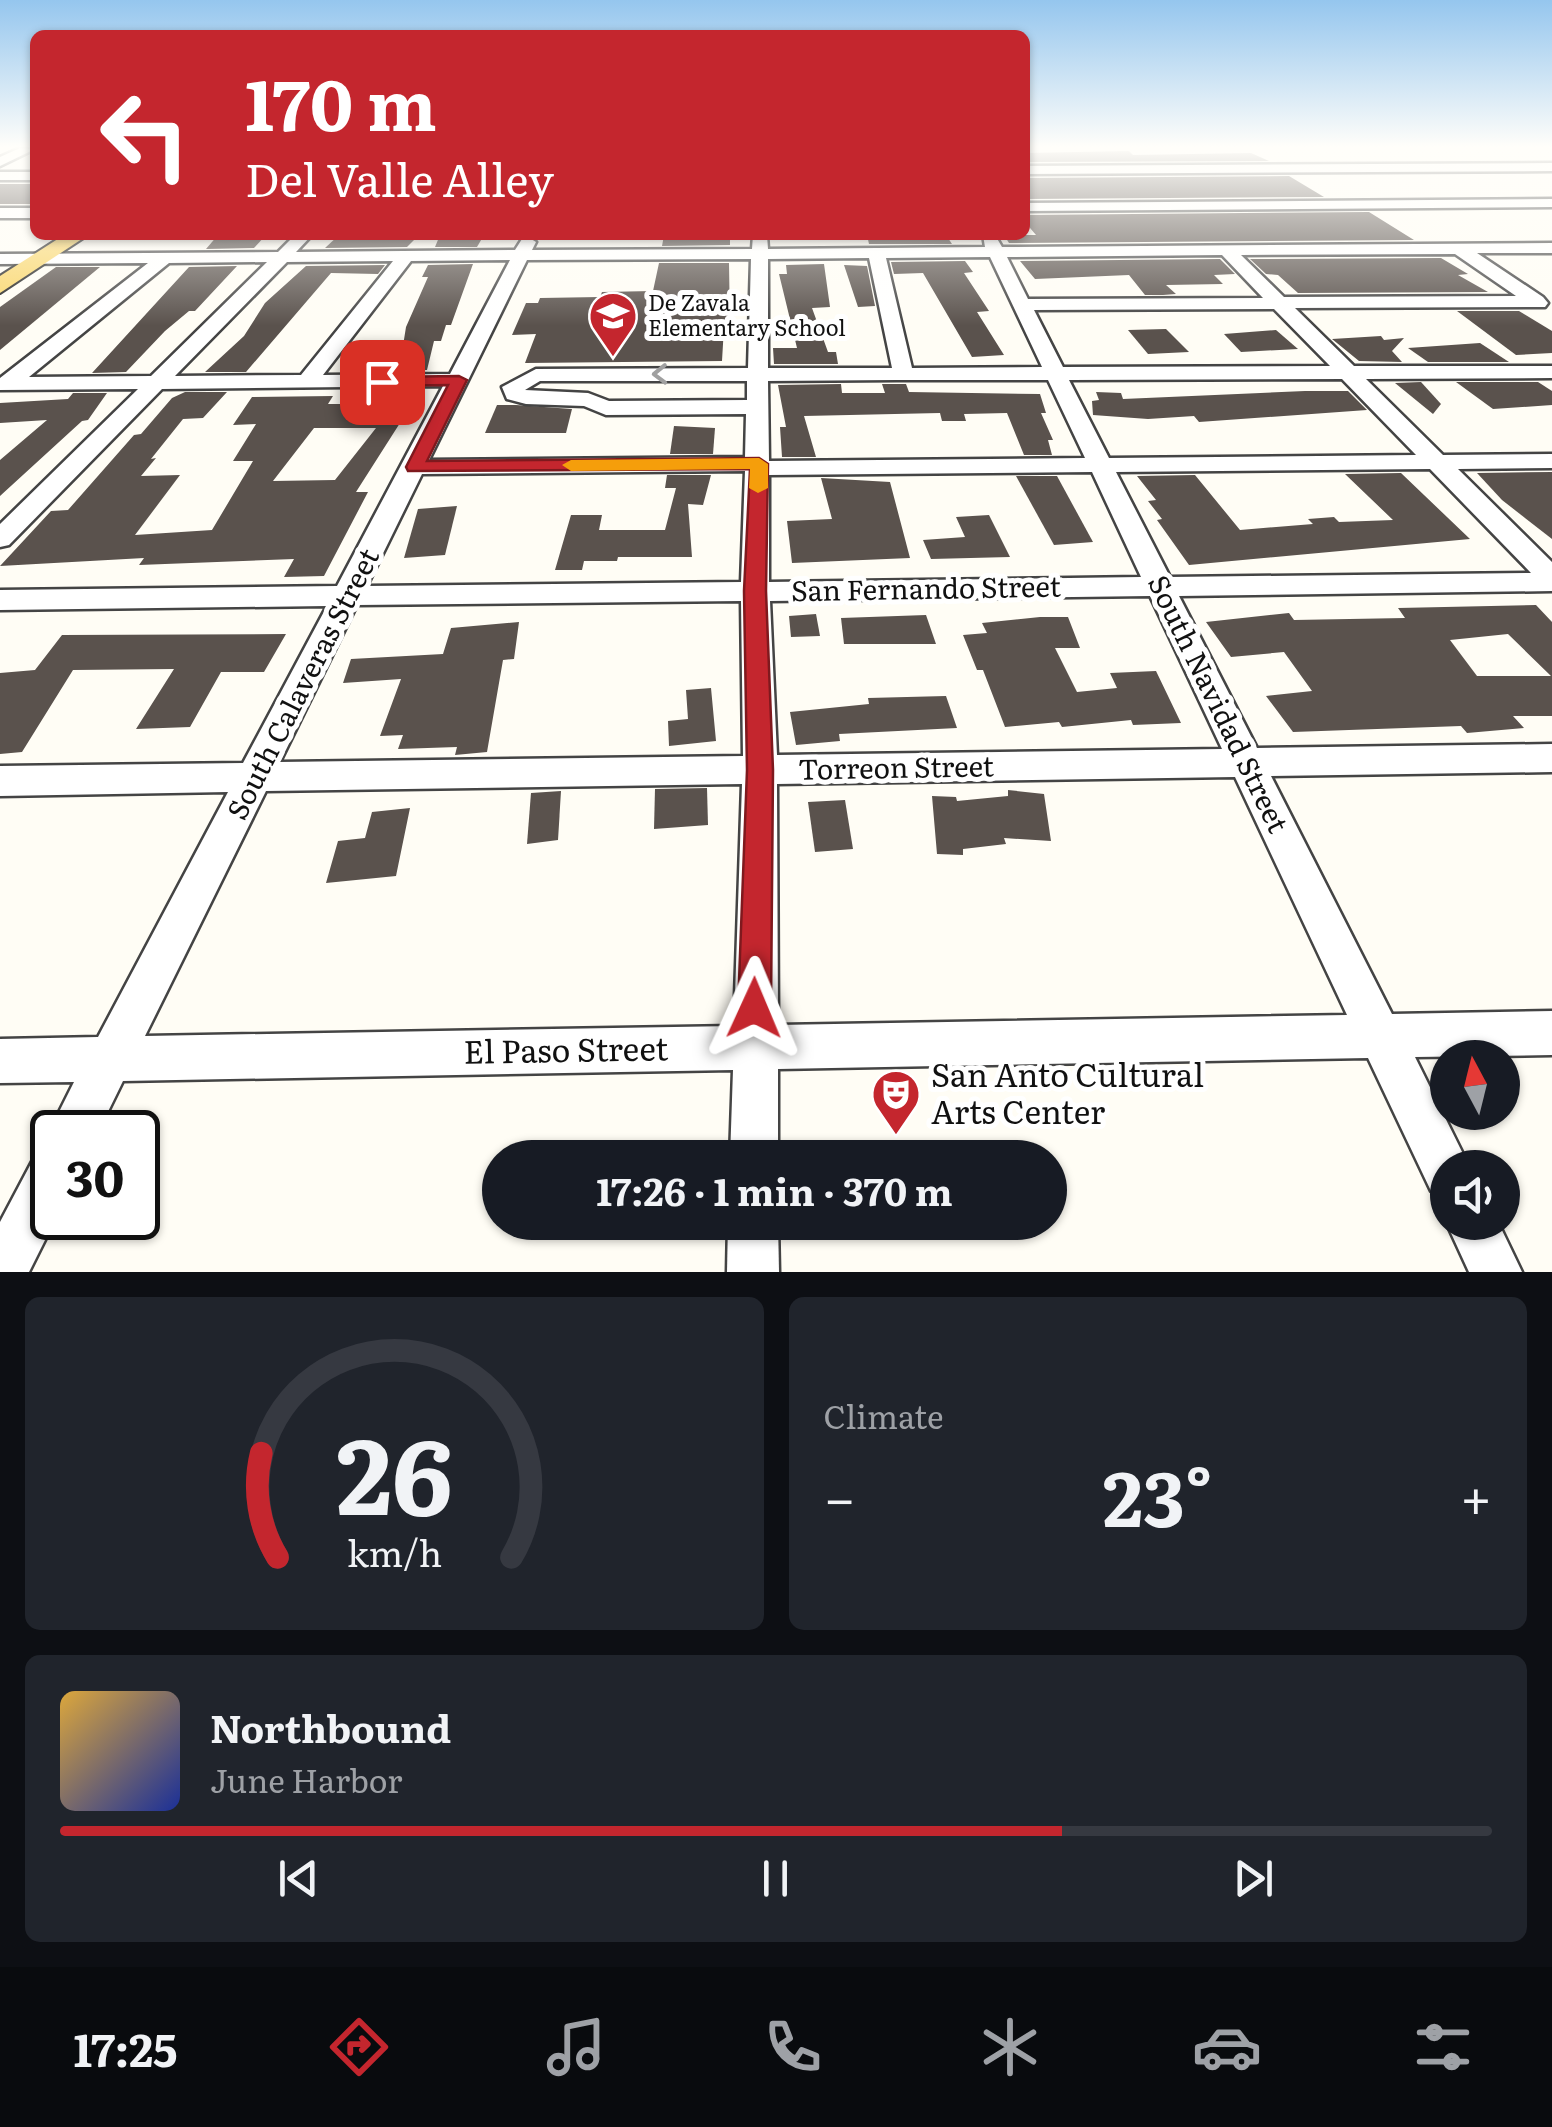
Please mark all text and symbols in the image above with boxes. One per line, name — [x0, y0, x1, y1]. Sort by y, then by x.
text: 170 m — [245, 49, 437, 153]
icon: left — [80, 70, 210, 200]
text: Del Valle Alley — [245, 144, 554, 211]
place label: De Zavala Elementary School — [648, 285, 846, 343]
school or university icon: De Zavala Elementary School — [587, 290, 639, 358]
pin — [340, 340, 425, 425]
icon: arrive — [355, 355, 410, 410]
one-way arrow — [652, 363, 668, 385]
street label: South Calaveras Street — [214, 539, 388, 826]
street label: San Fernando Street — [791, 564, 1062, 610]
street label: South Navidad Street — [1139, 567, 1301, 840]
street label: Torreon Street — [798, 743, 995, 789]
position arrow — [702, 956, 806, 1060]
street label: El Paso Street — [463, 1022, 669, 1074]
north arrow — [1430, 1040, 1520, 1130]
map controls — [1430, 1040, 1520, 1240]
place label: San Anto Cultural Arts Center — [931, 1049, 1204, 1134]
theatre icon: San Anto Cultural Arts Center — [870, 1068, 922, 1136]
speed limit sign: 30 — [30, 1110, 160, 1240]
button: sound — [1430, 1150, 1520, 1240]
text: 17:26 · 1 min · 370 m — [596, 1161, 953, 1218]
text: Climate — [824, 1391, 944, 1439]
text: 26 — [336, 1393, 453, 1547]
text: 23° — [1103, 1439, 1213, 1550]
text: − — [824, 1454, 856, 1536]
text: + — [1460, 1454, 1492, 1536]
text: km/h — [347, 1525, 442, 1578]
text: Northbound — [210, 1698, 451, 1755]
text: June Harbor — [210, 1755, 402, 1803]
icon: previous — [271, 1851, 326, 1906]
icon: pause — [748, 1851, 803, 1906]
icon: next — [1226, 1851, 1281, 1906]
icon: directions — [324, 2012, 394, 2082]
icon: music — [541, 2012, 611, 2082]
icon: phone — [758, 2012, 828, 2082]
icon: climate — [975, 2012, 1045, 2082]
icon: car — [1192, 2012, 1262, 2082]
icon: filters — [1408, 2012, 1478, 2082]
text: 17:25 — [73, 2014, 178, 2081]

